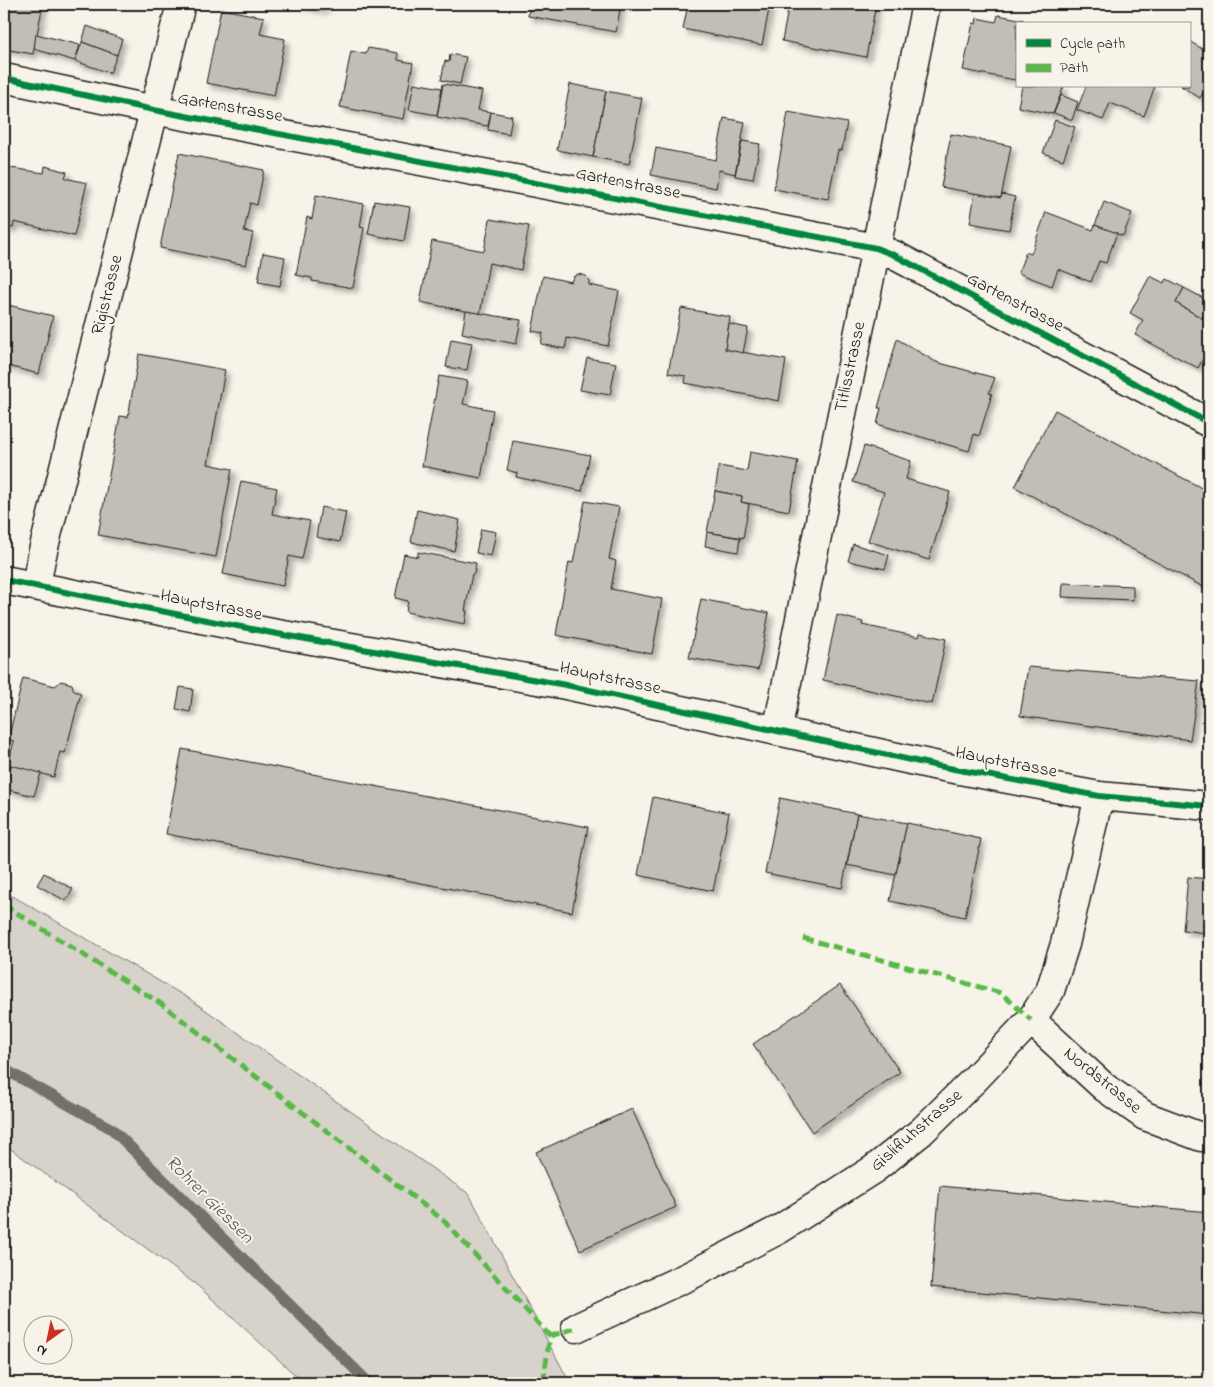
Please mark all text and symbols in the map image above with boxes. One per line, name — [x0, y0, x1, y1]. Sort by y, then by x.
legend — [1016, 22, 1190, 88]
text: Cycle path — [1060, 33, 1125, 56]
text: Path — [1060, 57, 1088, 79]
street label: Gartenstrasse — [175, 86, 286, 130]
street label: Gartenstrasse — [573, 161, 684, 207]
street label: Rigistrasse — [86, 251, 132, 338]
street label: Gartenstrasse — [962, 267, 1069, 340]
street label: Titlisstrasse — [829, 318, 873, 415]
street label: Hauptstrasse — [158, 583, 265, 629]
street label: Hauptstrasse — [557, 656, 664, 703]
street label: Hauptstrasse — [953, 740, 1060, 786]
street label: Nordstrasse — [1057, 1041, 1147, 1121]
street label: Gislifluhstrasse — [865, 1083, 970, 1178]
water label: Rohrer Giessen — [159, 1150, 260, 1251]
north arrow — [22, 1314, 72, 1364]
text: N — [32, 1338, 51, 1361]

